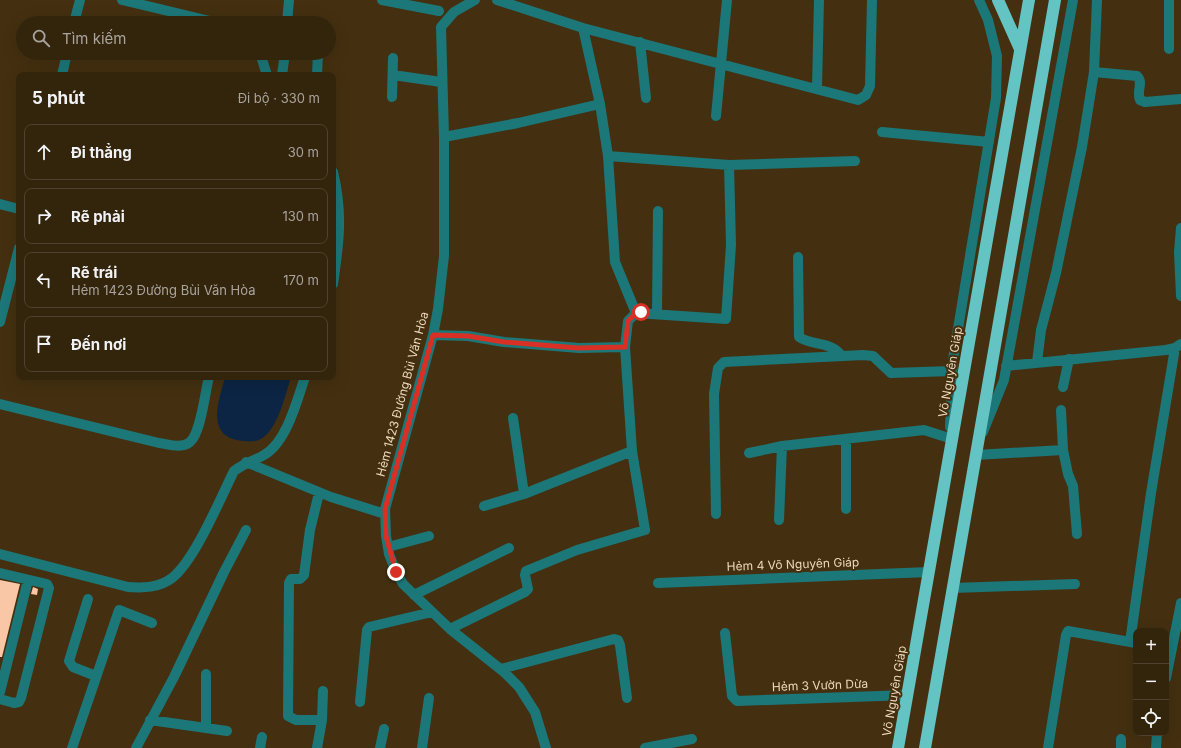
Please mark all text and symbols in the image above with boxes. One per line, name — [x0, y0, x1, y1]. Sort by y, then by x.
search box — [16, 16, 336, 60]
icon: search — [30, 27, 52, 49]
text: Tìm kiếm — [62, 29, 126, 48]
text: 5 phút — [32, 88, 85, 108]
text: Đi bộ · 330 m — [238, 90, 320, 106]
icon: ahead — [33, 141, 55, 163]
text: Đi thẳng — [71, 143, 132, 162]
text: 30 m — [288, 144, 319, 160]
icon: right — [33, 205, 55, 227]
text: Rẽ phải — [71, 207, 125, 226]
text: 130 m — [282, 208, 319, 224]
text: Rẽ trái — [71, 263, 117, 282]
icon: left — [33, 269, 55, 291]
text: 170 m — [283, 272, 319, 288]
text: Hẻm 1423 Đường Bùi Văn Hòa — [71, 282, 255, 298]
route start — [632, 303, 650, 321]
street label: Hẻm 1423 Đường Bùi Văn Hòa — [373, 310, 431, 478]
street label: Võ Nguyên Giáp — [935, 326, 965, 418]
icon: arrive — [33, 333, 55, 355]
text: Đến nơi — [71, 335, 126, 354]
street label: Hẻm 4 Võ Nguyên Giáp — [726, 554, 860, 574]
route end — [387, 563, 405, 581]
map controls — [1133, 628, 1169, 736]
button: + — [1133, 628, 1169, 664]
street label: Võ Nguyên Giáp — [879, 645, 909, 737]
button: − — [1133, 664, 1169, 700]
street label: Hẻm 3 Vườn Dừa — [772, 676, 868, 694]
button: locate — [1133, 700, 1169, 736]

